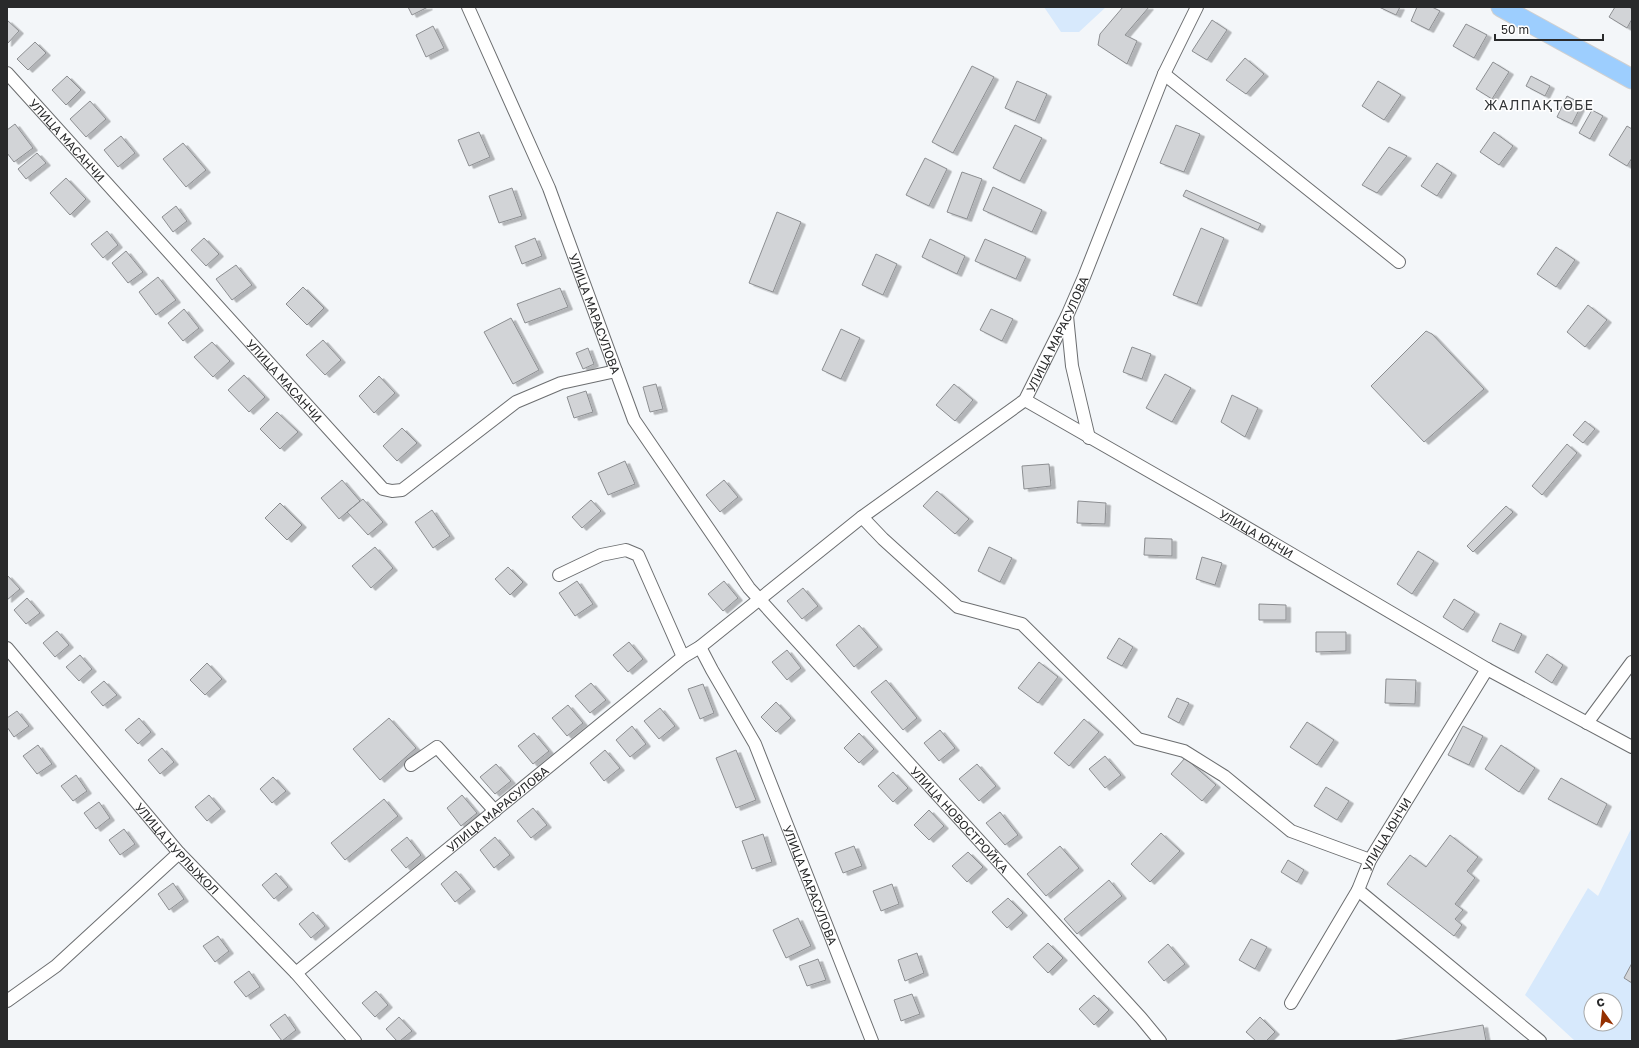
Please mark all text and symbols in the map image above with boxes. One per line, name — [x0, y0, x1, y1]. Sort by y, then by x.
scale bar — [1495, 16, 1603, 42]
text: 50 m — [1501, 22, 1529, 37]
street label: УЛИЦА МАСАНЧИ — [26, 95, 108, 184]
district label: ЖАЛПАҚТӨБЕ — [1484, 96, 1594, 113]
street label: УЛИЦА МАРАСУЛОВА — [566, 251, 624, 376]
street label: УЛИЦА МАРАСУЛОВА — [1023, 274, 1091, 395]
street label: УЛИЦА МАСАНЧИ — [243, 336, 326, 425]
street label: УЛИЦА ЮНЧИ — [1217, 506, 1296, 561]
street label: УЛИЦА МАРАСУЛОВА — [443, 763, 551, 855]
street label: УЛИЦА НОВОСТРОЙКА — [908, 763, 1012, 876]
street label: УЛИЦА ЮНЧИ — [1359, 795, 1414, 873]
street label: УЛИЦА НУРЛЫЖОЛ — [132, 799, 222, 897]
street label: УЛИЦА МАРАСУЛОВА — [780, 823, 841, 947]
north arrow — [1583, 992, 1623, 1032]
text: С — [1595, 995, 1606, 1009]

